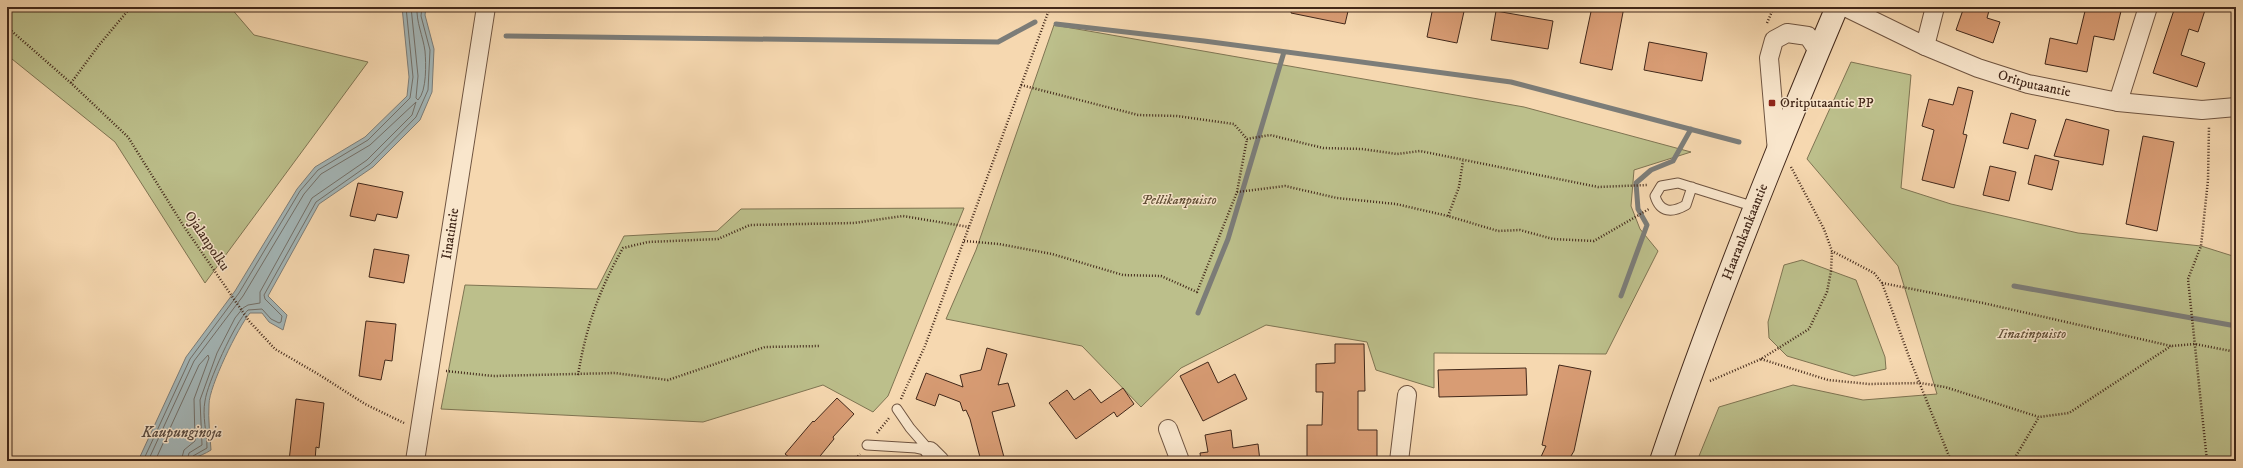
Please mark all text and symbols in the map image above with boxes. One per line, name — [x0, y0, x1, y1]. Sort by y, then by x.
street label: Oritputaantie — [1996, 66, 2073, 101]
place label: Oritputaantie PP — [1780, 94, 1874, 112]
marker: Oritputaantie PP — [1767, 98, 1777, 108]
street label: Haarankankaantie — [1718, 181, 1772, 283]
park label: Pellikanpuisto — [1141, 191, 1217, 209]
street label: Iinatintie — [438, 207, 463, 261]
street label: Ojalanpolku — [180, 208, 234, 275]
park label: Iinatinpuisto — [1997, 325, 2066, 343]
water label: Kaupunginoja — [141, 423, 222, 442]

